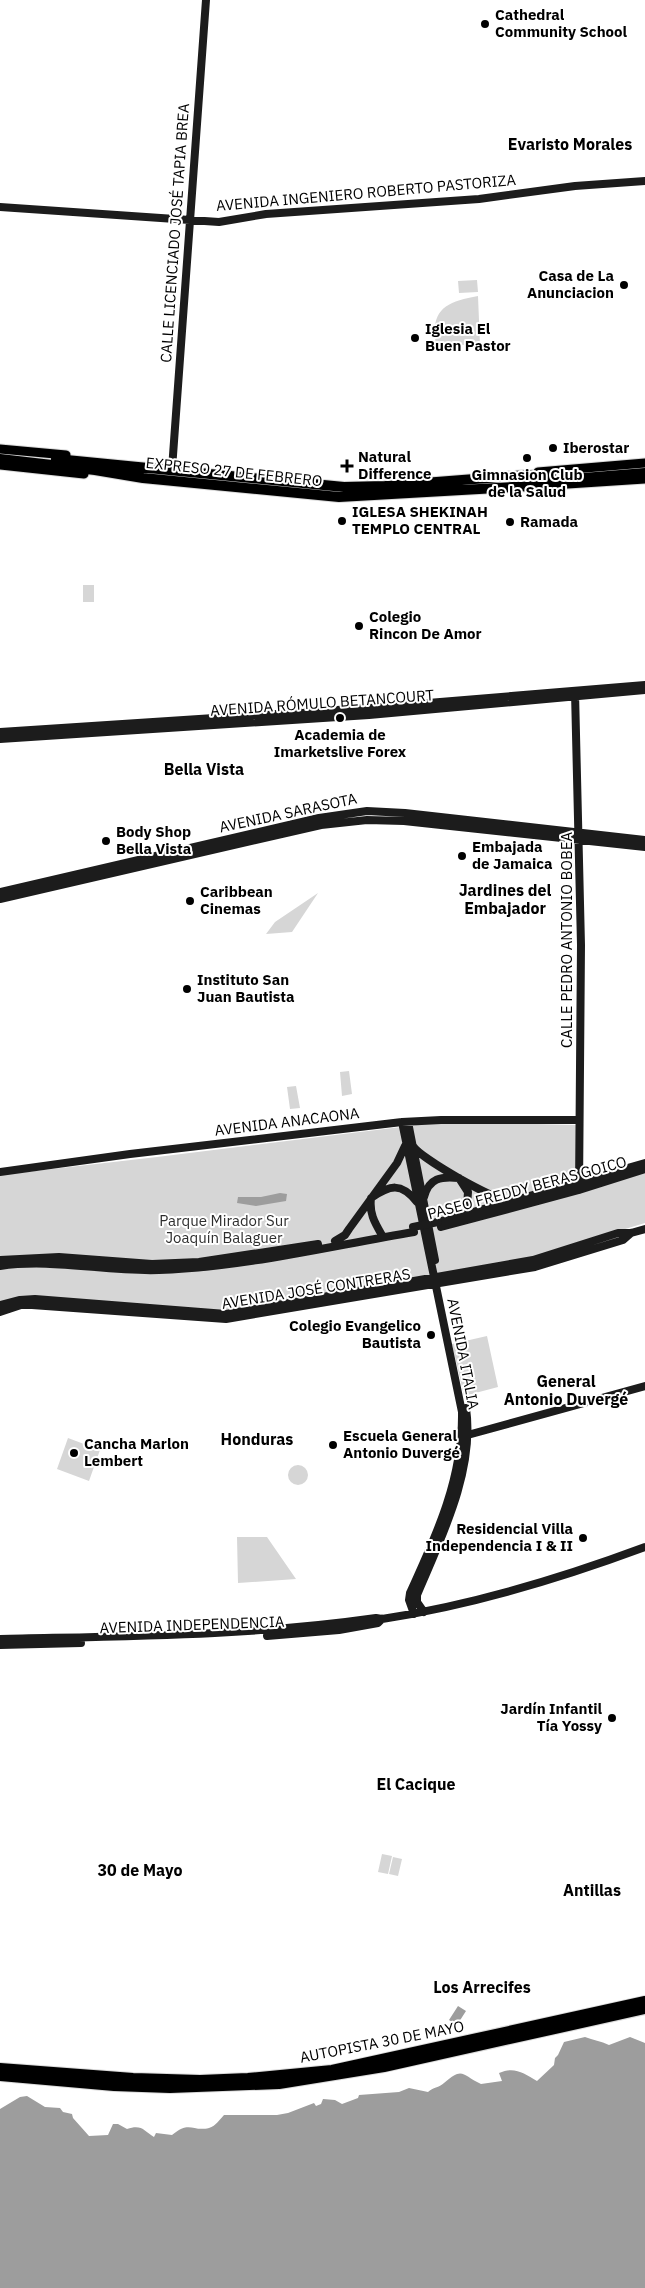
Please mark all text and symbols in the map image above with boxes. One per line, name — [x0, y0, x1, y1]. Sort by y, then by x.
place label: Cathedral Community School — [495, 5, 627, 41]
marker: Cathedral Community School — [479, 18, 491, 30]
street label: CALLE LICENCIADO JOSÉ TAPIA BREA — [156, 102, 193, 363]
district label: Evaristo Morales — [508, 134, 632, 154]
street label: AVENIDA INGENIERO ROBERTO PASTORIZA — [215, 170, 517, 215]
place label: Casa de La Anunciacion — [527, 266, 614, 302]
marker: Casa de La Anunciacion — [618, 279, 630, 291]
place label: Iglesia El Buen Pastor — [425, 319, 511, 355]
marker: Iglesia El Buen Pastor — [409, 332, 421, 344]
place label: Iberostar — [563, 438, 629, 457]
marker: Iberostar — [547, 442, 559, 454]
place label: Natural Difference — [358, 447, 431, 483]
marker: Gimnasion Club de la Salud — [521, 452, 533, 464]
street label: EXPRESO 27 DE FEBRERO — [145, 453, 323, 490]
marker: Natural Difference — [340, 459, 354, 473]
place label: Gimnasion Club de la Salud — [471, 465, 583, 501]
place label: IGLESA SHEKINAH TEMPLO CENTRAL — [352, 502, 488, 538]
place label: Ramada — [520, 512, 579, 531]
marker: IGLESA SHEKINAH TEMPLO CENTRAL — [336, 515, 348, 527]
marker: Ramada — [504, 516, 516, 528]
place label: Colegio Rincon De Amor — [369, 607, 482, 643]
marker: Colegio Rincon De Amor — [353, 620, 365, 632]
street label: AVENIDA RÓMULO BETANCOURT — [209, 685, 435, 720]
marker: Academia de Imarketslive Forex — [334, 712, 346, 724]
place label: Academia de Imarketslive Forex — [274, 725, 407, 761]
district label: Bella Vista — [164, 759, 244, 779]
street label: AVENIDA SARASOTA — [217, 789, 359, 836]
place label: Body Shop Bella Vista — [116, 822, 192, 858]
street label: CALLE PEDRO ANTONIO BOBEA — [557, 832, 576, 1048]
marker: Body Shop Bella Vista — [100, 835, 112, 847]
place label: Embajada de Jamaica — [472, 837, 553, 873]
marker: Embajada de Jamaica — [456, 850, 468, 862]
district label: Jardines del Embajador — [459, 880, 551, 918]
place label: Caribbean Cinemas — [200, 882, 273, 918]
marker: Caribbean Cinemas — [184, 895, 196, 907]
place label: Instituto San Juan Bautista — [197, 970, 295, 1006]
marker: Instituto San Juan Bautista — [181, 983, 193, 995]
street label: AVENIDA ANACAONA — [213, 1103, 361, 1140]
street label: PASEO FREDDY BERAS GOICO — [425, 1152, 628, 1223]
park label: Parque Mirador Sur Joaquín Balaguer — [159, 1211, 289, 1247]
street label: AVENIDA JOSÉ CONTRERAS — [220, 1264, 412, 1313]
street label: AVENIDA ITALIA — [443, 1297, 484, 1411]
place label: Colegio Evangelico Bautista — [289, 1316, 421, 1352]
marker: Colegio Evangelico Bautista — [425, 1329, 437, 1341]
district label: General Antonio Duvergé — [504, 1371, 628, 1409]
place label: Escuela General Antonio Duvergé — [343, 1426, 460, 1462]
district label: Honduras — [221, 1429, 293, 1449]
place label: Cancha Marlon Lembert — [84, 1434, 189, 1470]
marker: Escuela General Antonio Duvergé — [327, 1439, 339, 1451]
marker: Cancha Marlon Lembert — [68, 1447, 80, 1459]
place label: Residencial Villa Independencia I & II — [426, 1519, 573, 1555]
marker: Residencial Villa Independencia I & II — [577, 1532, 589, 1544]
street label: AVENIDA INDEPENDENCIA — [99, 1612, 285, 1637]
place label: Jardín Infantil Tía Yossy — [500, 1699, 602, 1735]
marker: Jardín Infantil Tía Yossy — [606, 1712, 618, 1724]
district label: El Cacique — [377, 1774, 455, 1794]
district label: 30 de Mayo — [98, 1860, 182, 1880]
district label: Antillas — [563, 1880, 621, 1900]
district label: Los Arrecifes — [433, 1977, 531, 1997]
street label: AUTOPISTA 30 DE MAYO — [298, 2016, 466, 2067]

